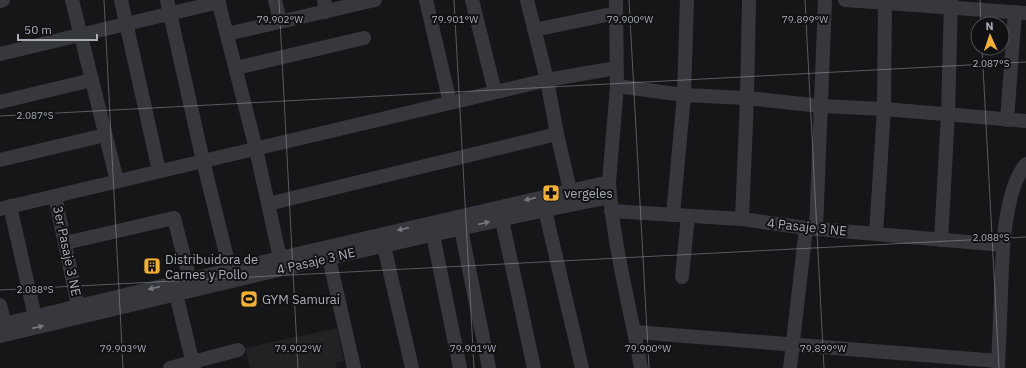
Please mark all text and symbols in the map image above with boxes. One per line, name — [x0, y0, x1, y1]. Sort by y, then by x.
text: 79.902°W — [257, 13, 303, 26]
text: 79.901°W — [432, 13, 478, 26]
text: 79.900°W — [607, 13, 653, 26]
text: 79.899°W — [782, 13, 828, 26]
scale bar — [18, 16, 97, 42]
north arrow — [970, 16, 1010, 56]
text: N — [985, 19, 994, 33]
text: 50 m — [24, 22, 52, 37]
text: 2.087°S — [972, 57, 1010, 70]
text: 2.087°S — [16, 109, 54, 122]
pharmacy icon: vergeles — [541, 183, 561, 203]
place label: vergeles — [564, 185, 613, 202]
one-way arrow — [523, 197, 536, 203]
street label: 3er Pasaje 3 NE — [49, 204, 85, 298]
street label: 4 Pasaje 3 NE — [766, 214, 848, 240]
one-way arrow — [478, 220, 490, 226]
one-way arrow — [397, 226, 409, 232]
text: 2.088°S — [972, 231, 1010, 244]
street label: 4 Pasaje 3 NE — [275, 244, 357, 278]
place label: Distribuidora de Carnes y Pollo — [165, 251, 258, 283]
building icon: Distribuidora de Carnes y Pollo — [142, 256, 162, 276]
text: 2.088°S — [16, 283, 54, 296]
one-way arrow — [148, 285, 160, 291]
sports icon: GYM Samurai — [239, 289, 259, 309]
place label: GYM Samurai — [262, 291, 340, 308]
one-way arrow — [32, 324, 44, 330]
text: 79.903°W — [100, 342, 146, 355]
text: 79.902°W — [275, 342, 321, 355]
text: 79.901°W — [450, 342, 496, 355]
text: 79.900°W — [625, 342, 671, 355]
text: 79.899°W — [800, 342, 846, 355]

